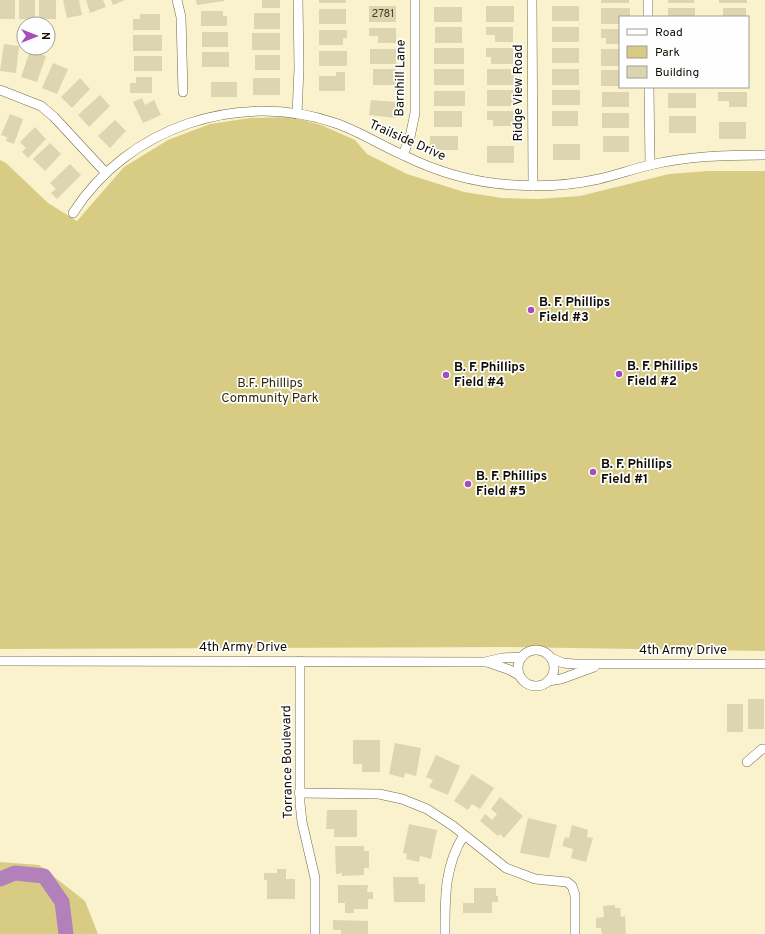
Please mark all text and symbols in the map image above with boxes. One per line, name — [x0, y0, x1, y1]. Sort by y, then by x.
house number: 2781 — [372, 7, 394, 21]
north arrow — [16, 16, 56, 56]
legend — [619, 16, 749, 88]
text: Road — [655, 25, 683, 41]
text: N — [38, 32, 52, 40]
street label: Barnhill Lane — [392, 39, 410, 117]
street label: Ridge View Road — [511, 44, 527, 142]
text: Park — [655, 45, 680, 61]
text: Building — [655, 65, 699, 81]
street label: Trailside Drive — [366, 117, 448, 165]
place label: B. F. Phillips Field #3 — [539, 295, 610, 326]
marker: B. F. Phillips Field #3 — [526, 305, 536, 315]
place label: B. F. Phillips Field #2 — [627, 359, 698, 390]
place label: B. F. Phillips Field #4 — [454, 360, 525, 391]
marker: B. F. Phillips Field #2 — [614, 369, 624, 379]
marker: B. F. Phillips Field #4 — [441, 370, 451, 380]
park label: B.F. Phillips Community Park — [221, 376, 319, 407]
place label: B. F. Phillips Field #1 — [601, 457, 672, 488]
marker: B. F. Phillips Field #1 — [588, 467, 598, 477]
place label: B. F. Phillips Field #5 — [476, 469, 547, 500]
marker: B. F. Phillips Field #5 — [463, 479, 473, 489]
street label: 4th Army Drive — [199, 640, 287, 656]
street label: 4th Army Drive — [639, 643, 727, 659]
street label: Torrance Boulevard — [279, 705, 297, 819]

